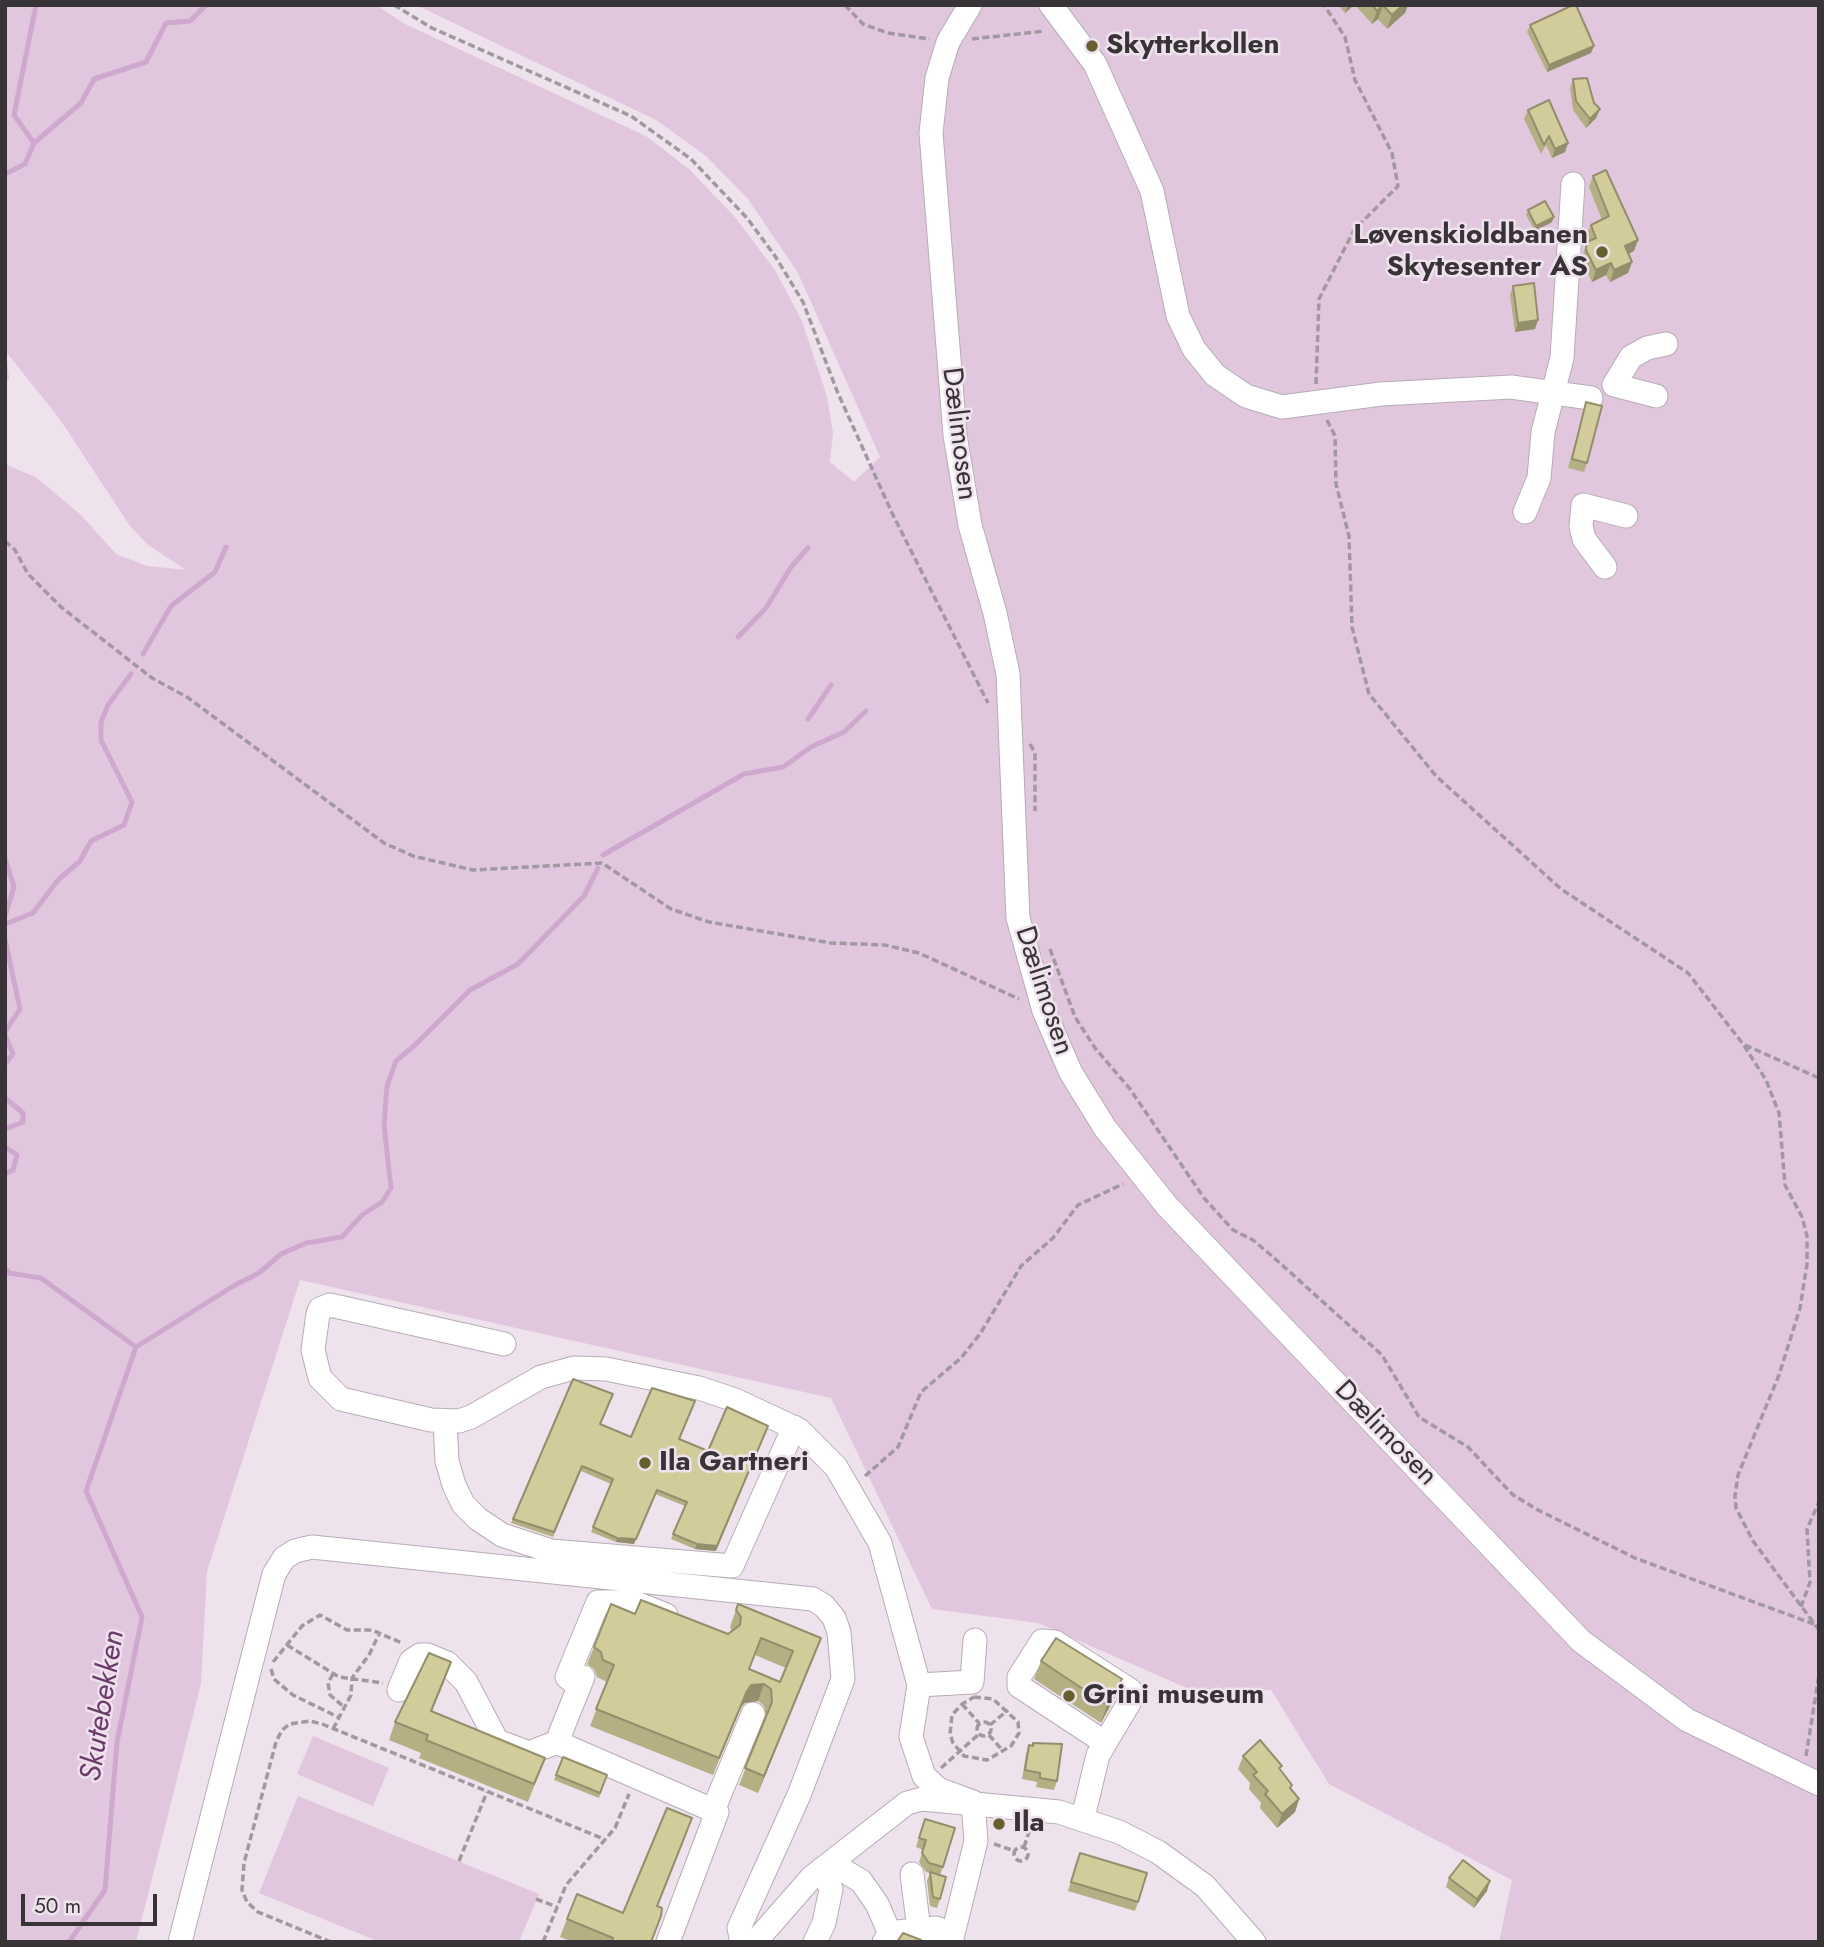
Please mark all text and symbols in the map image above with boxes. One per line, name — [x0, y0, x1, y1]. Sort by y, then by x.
place label: Skytterkollen — [1106, 29, 1280, 63]
marker: Skytterkollen — [1084, 38, 1100, 54]
place label: Løvenskioldbanen Skytesenter AS — [1353, 219, 1588, 285]
marker: Løvenskioldbanen Skytesenter AS — [1594, 244, 1610, 260]
street label: Dælimosen — [933, 366, 983, 502]
street label: Dælimosen — [1006, 922, 1080, 1060]
street label: Dælimosen — [1327, 1374, 1443, 1494]
place label: Ila Gartneri — [659, 1446, 809, 1480]
marker: Ila Gartneri — [637, 1455, 653, 1471]
water label: Skutebekken — [74, 1628, 134, 1784]
place label: Grini museum — [1083, 1679, 1264, 1713]
marker: Grini museum — [1061, 1688, 1077, 1704]
place label: Ila — [1013, 1807, 1045, 1841]
marker: Ila — [991, 1816, 1007, 1832]
scale bar — [24, 1881, 161, 1925]
text: 50 m — [34, 1891, 81, 1921]

